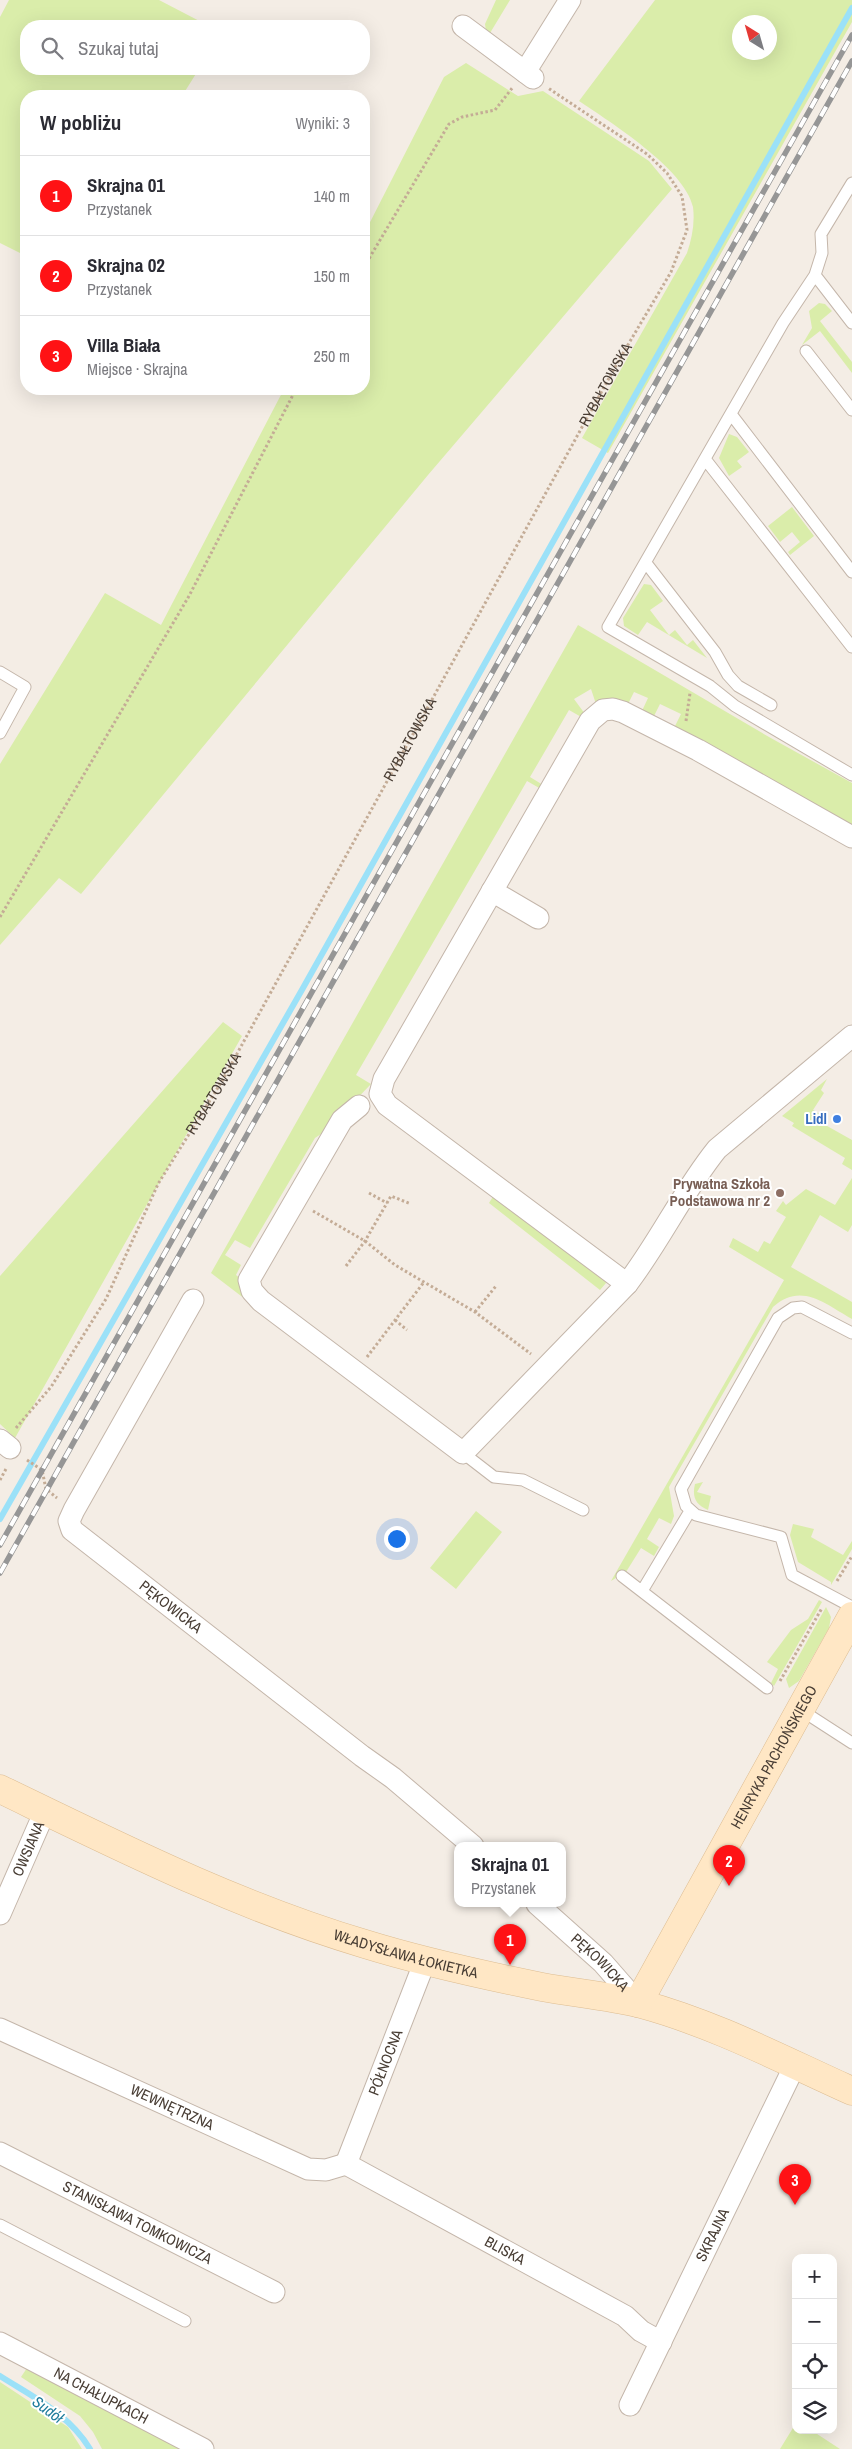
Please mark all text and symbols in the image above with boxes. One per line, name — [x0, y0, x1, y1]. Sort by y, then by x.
north arrow — [732, 15, 777, 60]
search box — [20, 20, 370, 75]
icon: search — [38, 34, 66, 62]
text: Szukaj tutaj — [78, 35, 159, 61]
text: W pobliżu — [40, 108, 121, 137]
text: Wyniki: 3 — [295, 112, 350, 134]
text: Skrajna 01 — [87, 172, 165, 198]
text: 1 — [52, 185, 60, 207]
text: 140 m — [314, 185, 350, 207]
text: Przystanek — [87, 198, 152, 220]
text: Skrajna 02 — [87, 252, 165, 278]
text: 2 — [52, 265, 60, 287]
text: 150 m — [314, 265, 350, 287]
text: Przystanek — [87, 278, 152, 300]
text: Villa Biała — [87, 332, 160, 358]
street label: RYBAŁTOWSKA — [573, 338, 637, 430]
text: 3 — [52, 345, 60, 367]
text: 250 m — [314, 345, 350, 367]
text: Miejsce · Skrajna — [87, 358, 188, 380]
street label: RYBAŁTOWSKA — [378, 693, 441, 785]
street label: RYBAŁTOWSKA — [180, 1048, 246, 1138]
place label: Lidl — [805, 1108, 827, 1129]
marker: Lidl — [831, 1113, 843, 1125]
place label: Prywatna Szkoła Podstawowa nr 2 — [670, 1173, 770, 1211]
marker: Prywatna Szkoła Podstawowa nr 2 — [774, 1187, 786, 1199]
your location — [384, 1526, 410, 1552]
street label: PĘKOWICKA — [135, 1575, 207, 1638]
street label: HENRYKA PACHOŃSKIEGO — [725, 1681, 822, 1832]
street label: OWSIANA — [7, 1817, 50, 1880]
popup — [454, 1842, 566, 1907]
pin: 2 — [713, 1845, 745, 1886]
text: Skrajna 01 — [471, 1851, 549, 1877]
text: Przystanek — [471, 1877, 536, 1899]
street label: WŁADYSŁAWA ŁOKIETKA — [331, 1924, 481, 1983]
pin: 1 — [494, 1924, 526, 1965]
street label: PĘKOWICKA — [567, 1928, 635, 1996]
street label: PÓŁNOCNA — [363, 2026, 408, 2098]
street label: WEWNĘTRZNA — [127, 2079, 218, 2135]
pin: 3 — [779, 2164, 811, 2205]
street label: STANISŁAWA TOMKOWICZA — [59, 2176, 216, 2269]
street label: SKRAJNA — [690, 2204, 734, 2265]
street label: BLISKA — [481, 2231, 530, 2270]
map controls — [792, 2254, 837, 2434]
button: + — [792, 2254, 837, 2299]
button: − — [792, 2299, 837, 2344]
button: locate — [792, 2344, 837, 2389]
street label: NA CHAŁUPKACH — [50, 2362, 152, 2429]
button: layers — [792, 2389, 837, 2434]
water label: Sudół — [28, 2390, 70, 2429]

